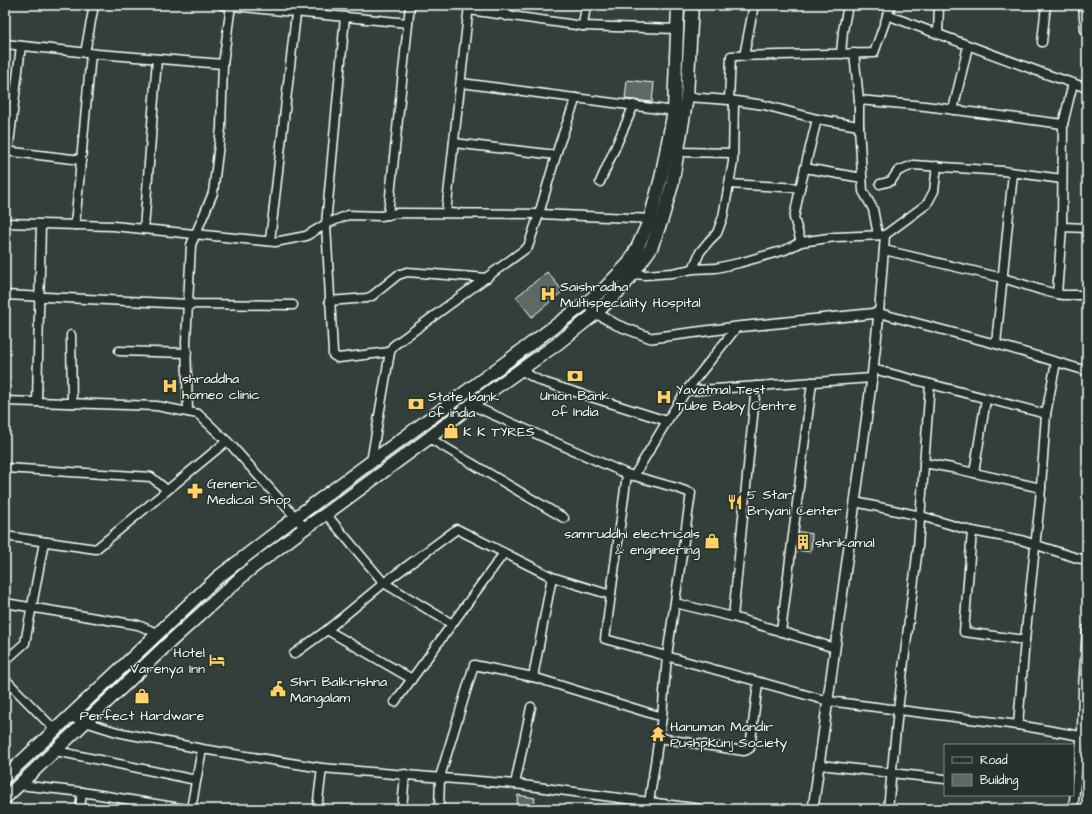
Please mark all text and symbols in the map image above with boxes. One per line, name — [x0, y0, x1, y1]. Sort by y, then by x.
place label: Saishradha Multispeciality Hospital — [560, 277, 701, 313]
hospital icon: Saishradha Multispeciality Hospital — [539, 285, 557, 303]
bank icon: Union Bank of India — [566, 367, 584, 385]
place label: shraddha homeo clinic — [182, 369, 260, 405]
hospital icon: shraddha homeo clinic — [161, 377, 179, 395]
place label: Yavatmal Test Tube Baby Centre — [676, 380, 797, 416]
place label: Union Bank of India — [540, 386, 610, 422]
place label: State bank of india — [428, 387, 500, 423]
hospital icon: Yavatmal Test Tube Baby Centre — [655, 388, 673, 406]
bank icon: State bank of india — [407, 395, 425, 413]
shop icon: K K TYRES — [442, 422, 460, 440]
place label: K K TYRES — [463, 422, 535, 442]
place label: Generic Medical Shop — [207, 474, 291, 510]
pharmacy icon: Generic Medical Shop — [186, 482, 204, 500]
place label: 5 Star Briyani Center — [747, 485, 842, 521]
restaurant icon: 5 Star Briyani Center — [726, 493, 744, 511]
place label: samruddhi electricals & engineering — [564, 524, 700, 560]
shop icon: samruddhi electricals & engineering — [703, 532, 721, 550]
building icon: shrikamal — [794, 533, 812, 551]
place label: shrikamal — [815, 533, 875, 553]
place label: Hotel Varenya Inn — [130, 643, 205, 679]
hotel icon: Hotel Varenya Inn — [208, 651, 226, 669]
place label: Shri Balkrishna Mangalam — [290, 672, 387, 708]
public building icon: Shri Balkrishna Mangalam — [269, 680, 287, 698]
shop icon: Perfect Hardware — [133, 687, 151, 705]
place label: Perfect Hardware — [80, 706, 205, 726]
place label: Hanuman Mandir PushpKunj Society — [670, 717, 788, 753]
temple icon: Hanuman Mandir PushpKunj Society — [649, 725, 667, 743]
legend — [944, 744, 1074, 796]
text: Road — [980, 752, 1008, 769]
text: Building — [980, 772, 1018, 790]

